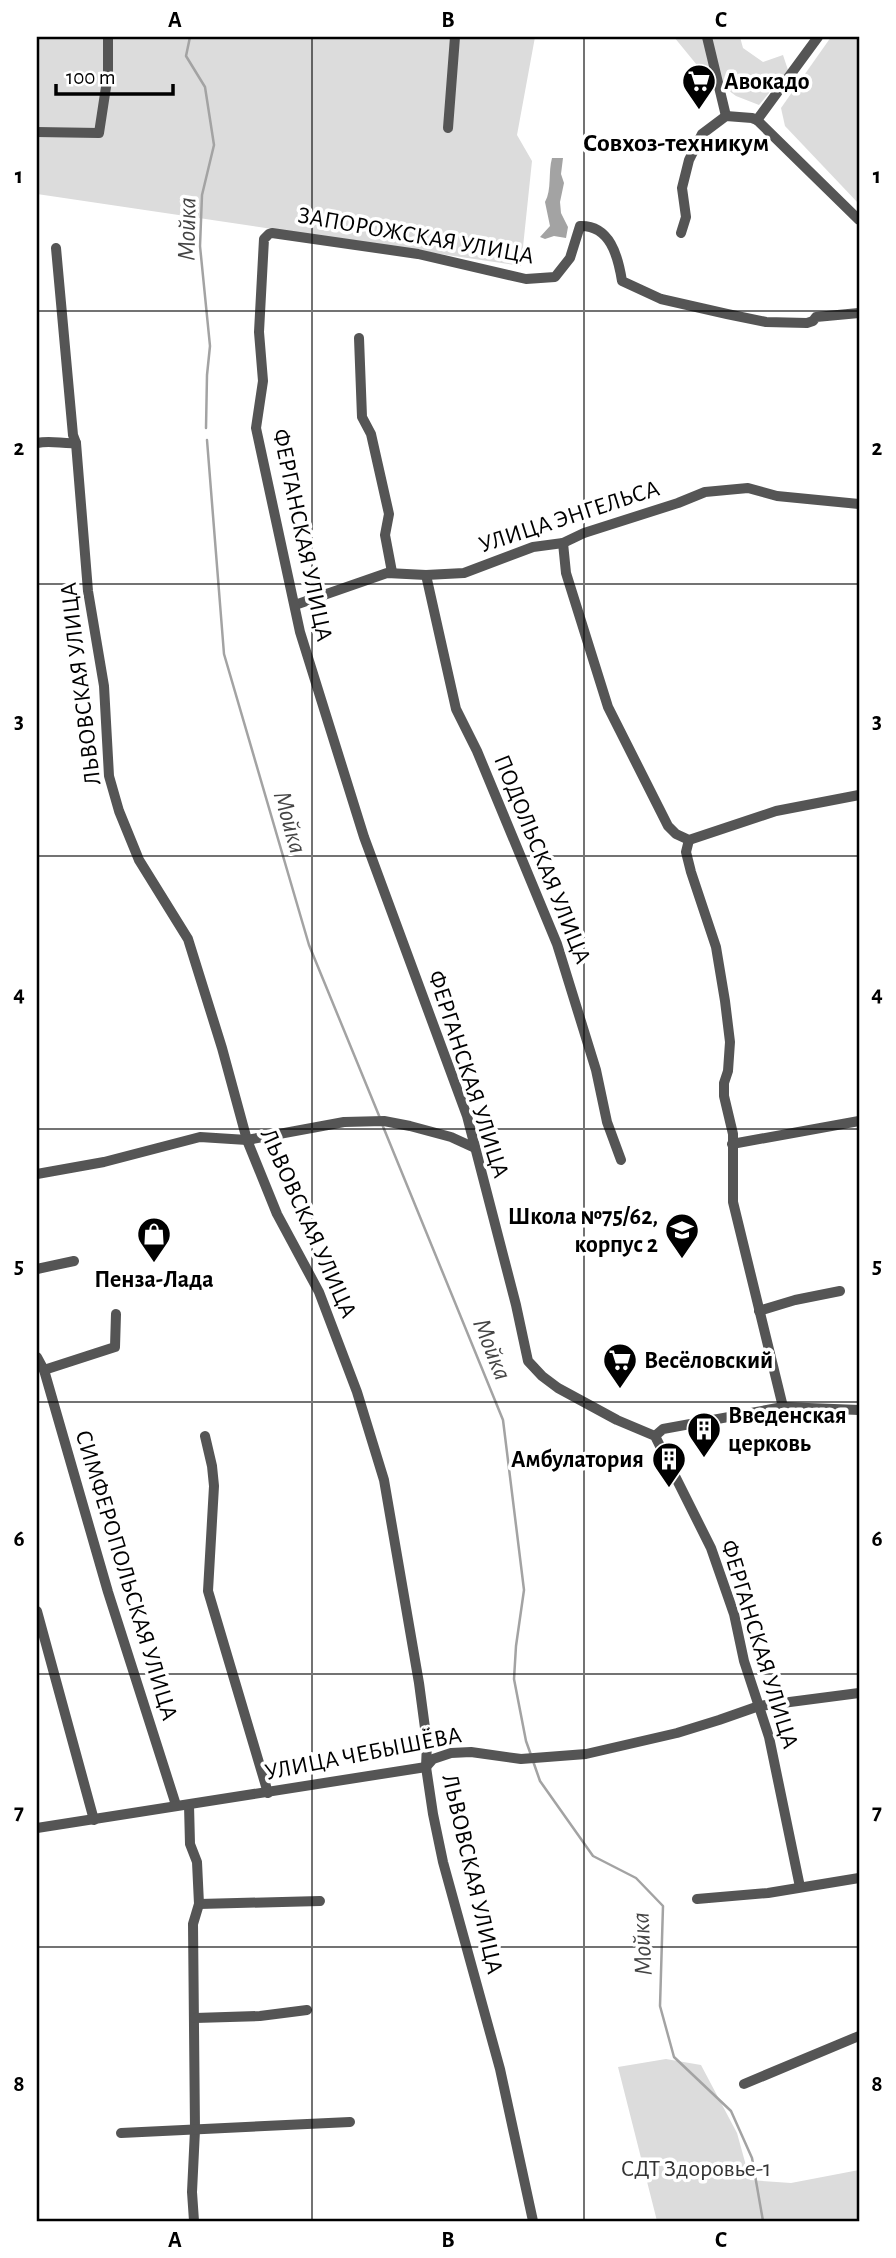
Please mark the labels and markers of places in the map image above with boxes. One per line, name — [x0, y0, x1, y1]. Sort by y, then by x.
supermarket icon: Авокадо — [680, 62, 718, 111]
place label: Авокадо — [724, 70, 810, 94]
place label: Школа №75/62, корпус 2 — [508, 1205, 658, 1257]
school or university icon: Школа №75/62, корпус 2 — [663, 1211, 701, 1260]
shop icon: Пенза-Лада — [135, 1215, 173, 1264]
place label: Пенза-Лада — [94, 1268, 214, 1292]
supermarket icon: Весёловский — [601, 1341, 639, 1390]
place label: Весёловский — [644, 1349, 773, 1373]
place label: Введенская церковь — [728, 1404, 847, 1456]
building icon: Введенская церковь — [685, 1410, 723, 1459]
building icon: Амбулатория — [650, 1440, 688, 1489]
place label: Амбулатория — [511, 1448, 644, 1472]

